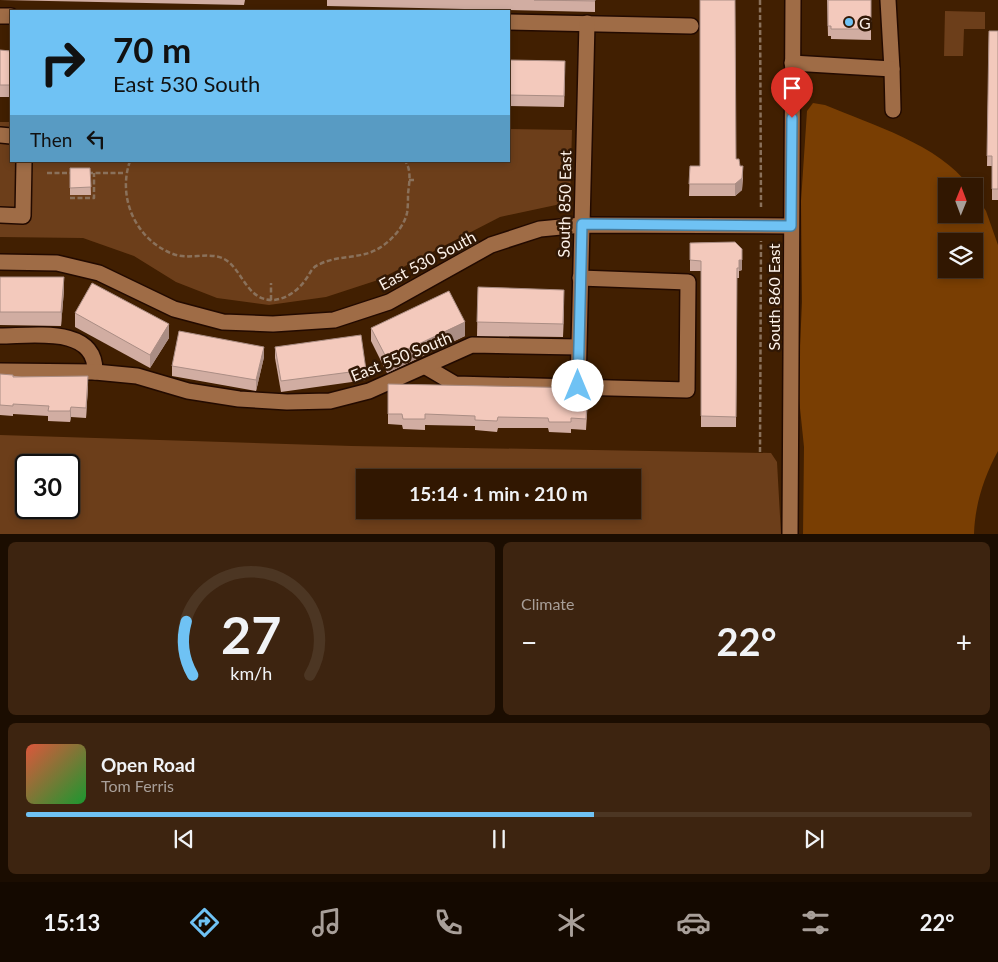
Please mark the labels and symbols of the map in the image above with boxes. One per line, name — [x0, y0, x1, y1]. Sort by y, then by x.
place label: G — [859, 13, 871, 32]
marker: G — [843, 16, 855, 28]
pin — [771, 67, 813, 118]
street label: South 850 East — [554, 150, 574, 258]
north arrow — [938, 178, 982, 222]
street label: East 530 South — [375, 226, 479, 294]
street label: South 860 East — [764, 243, 783, 351]
street label: East 550 South — [348, 327, 454, 385]
position arrow — [551, 359, 603, 411]
speed limit sign: 30 — [15, 454, 80, 519]

